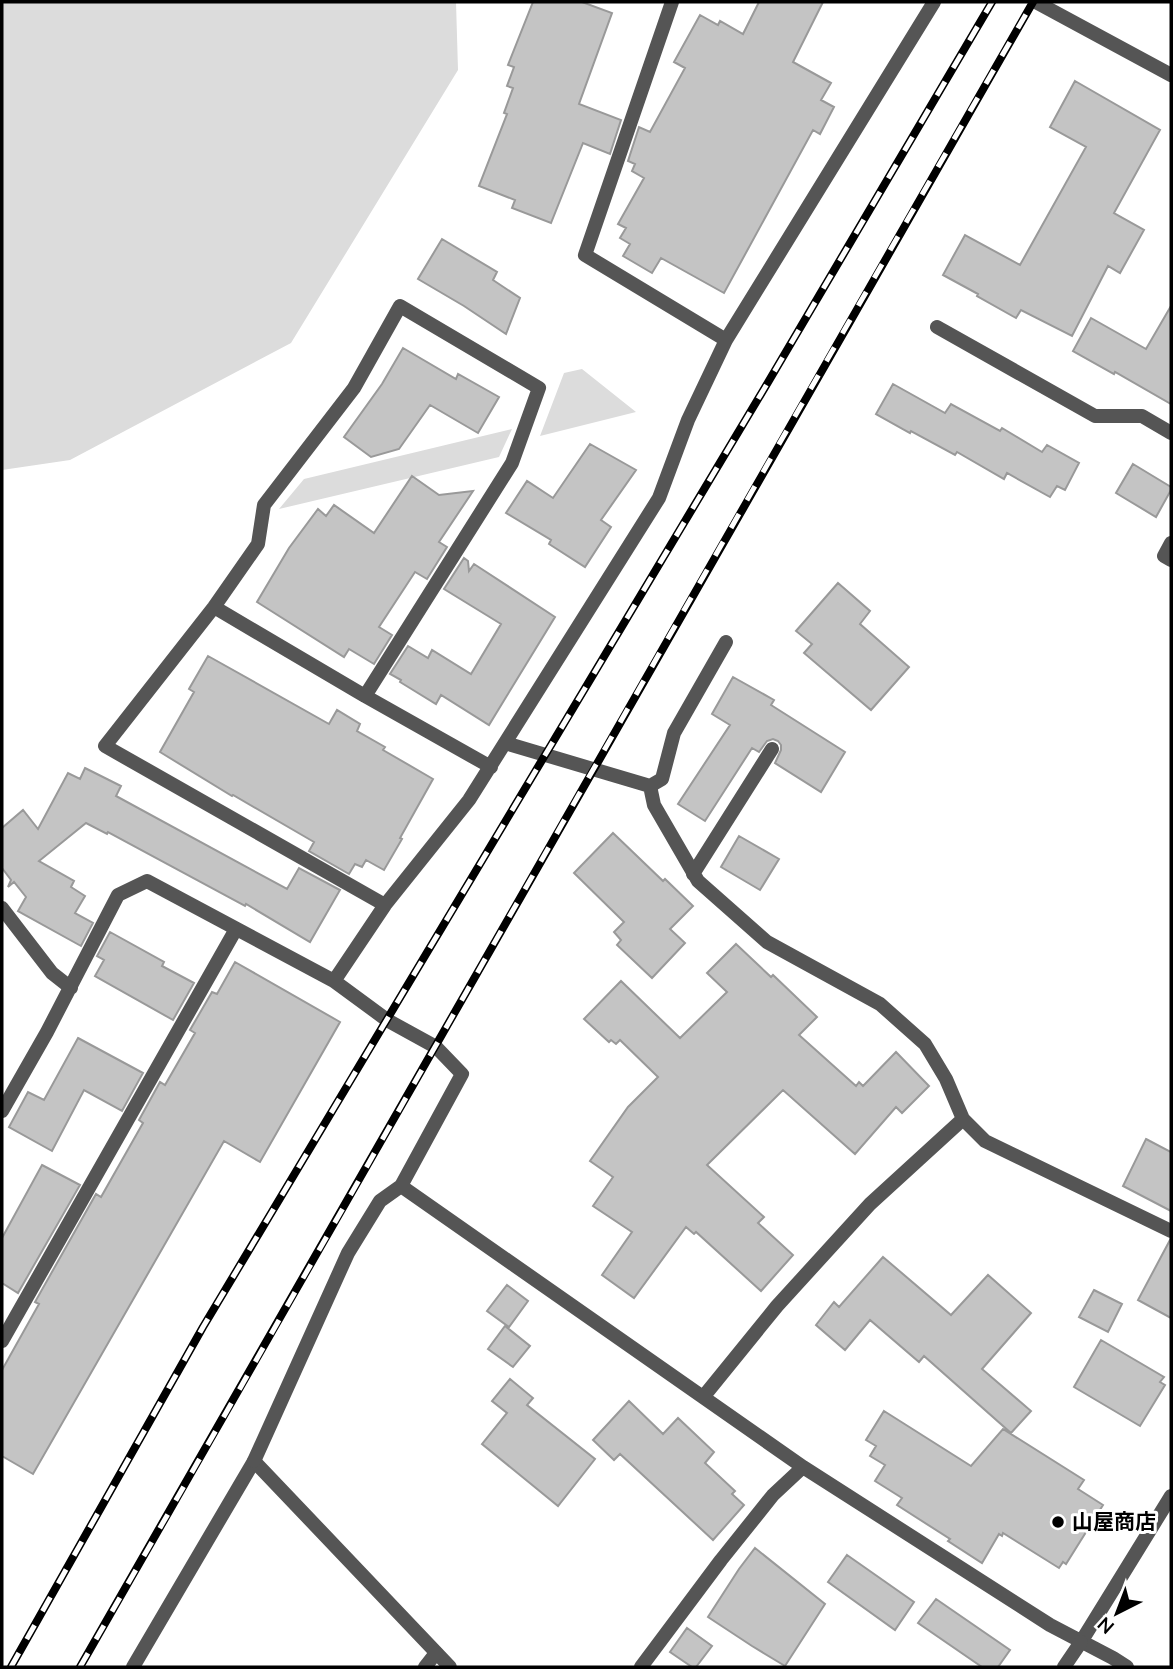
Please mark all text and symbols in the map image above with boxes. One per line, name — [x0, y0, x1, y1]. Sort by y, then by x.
place label: 山屋商店 — [1072, 1508, 1156, 1536]
marker: 山屋商店 — [1050, 1514, 1066, 1530]
north arrow — [1082, 1578, 1152, 1648]
text: N — [1092, 1610, 1120, 1639]

